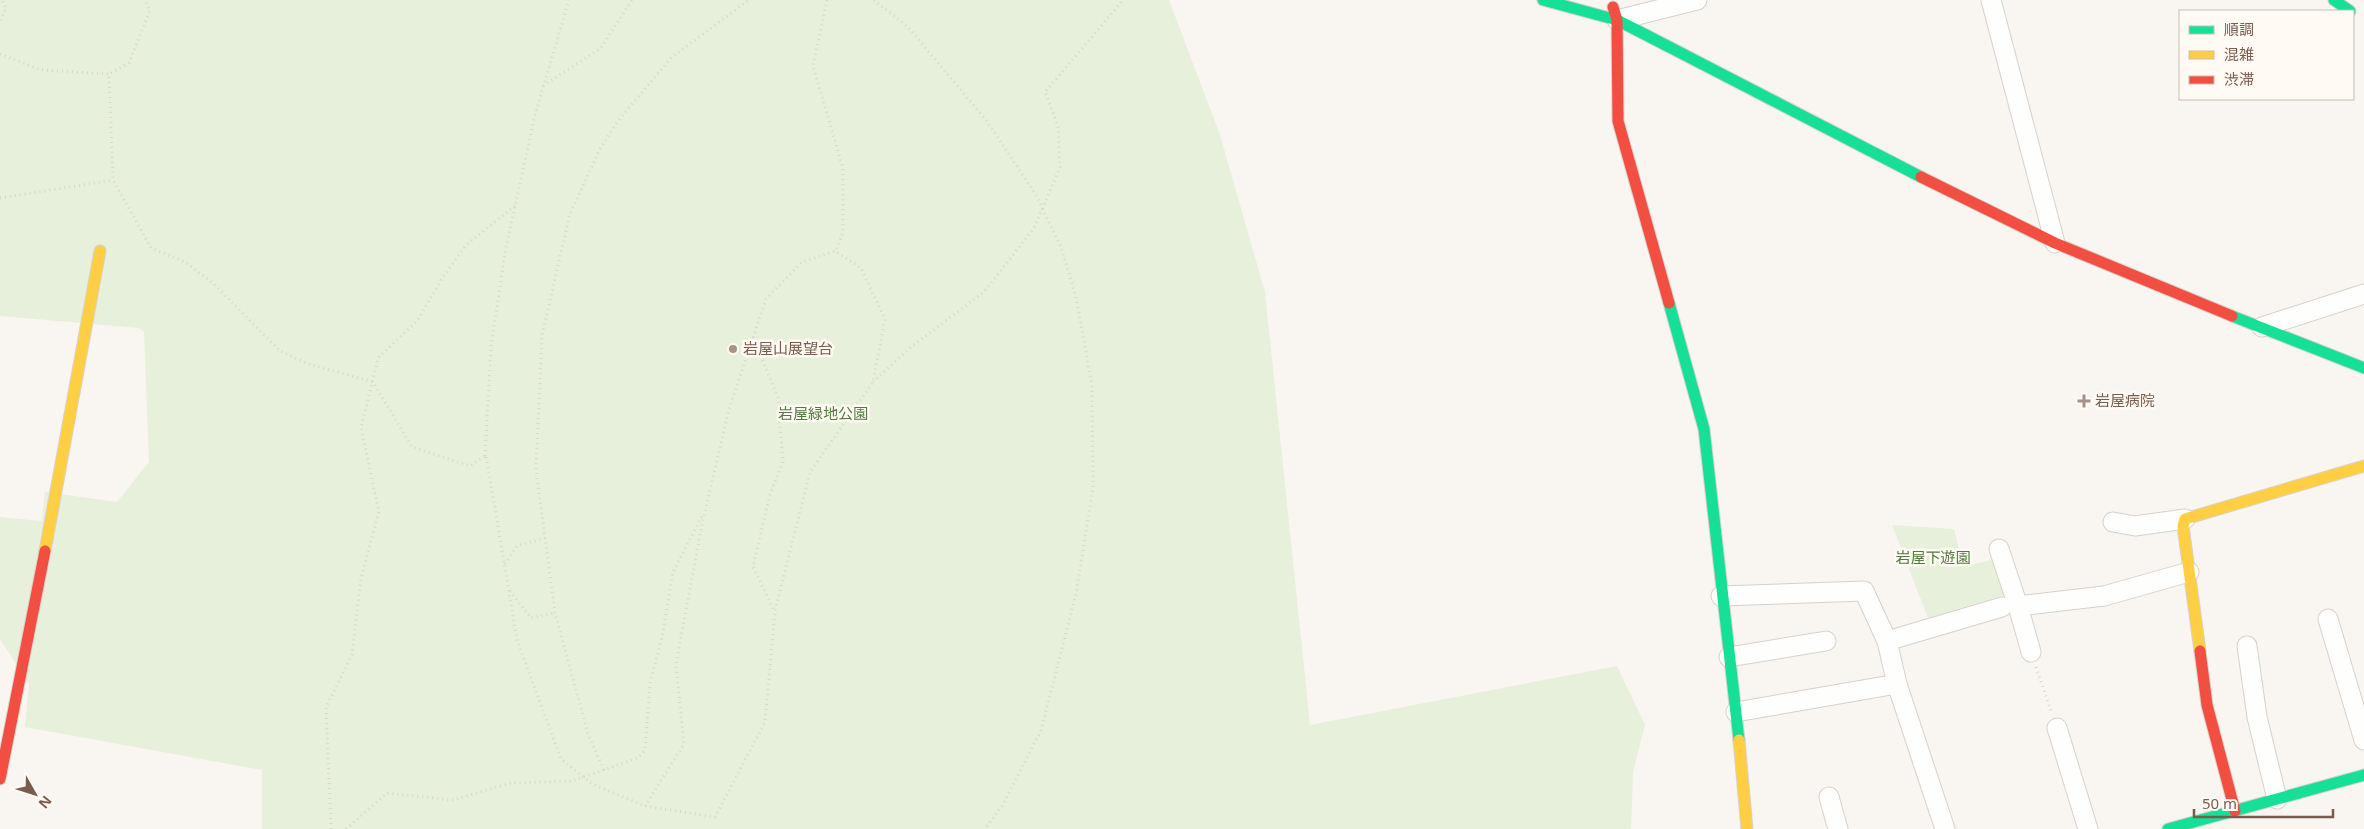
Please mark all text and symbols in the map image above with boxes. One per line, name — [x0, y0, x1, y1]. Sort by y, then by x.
legend — [2179, 10, 2354, 100]
text: 順調 — [2224, 19, 2254, 39]
text: 混雑 — [2224, 44, 2254, 64]
text: 渋滞 — [2224, 69, 2254, 89]
place label: 岩屋山展望台 — [743, 338, 833, 358]
marker: 岩屋山展望台 — [727, 343, 739, 355]
place label: 岩屋病院 — [2095, 390, 2155, 410]
marker: 岩屋病院 — [2077, 394, 2091, 408]
park label: 岩屋緑地公園 — [778, 403, 868, 423]
park label: 岩屋下遊園 — [1895, 547, 1971, 567]
north arrow — [10, 769, 60, 819]
scale bar — [2194, 786, 2333, 818]
text: N — [35, 792, 56, 813]
text: 50 m — [2202, 793, 2237, 813]

